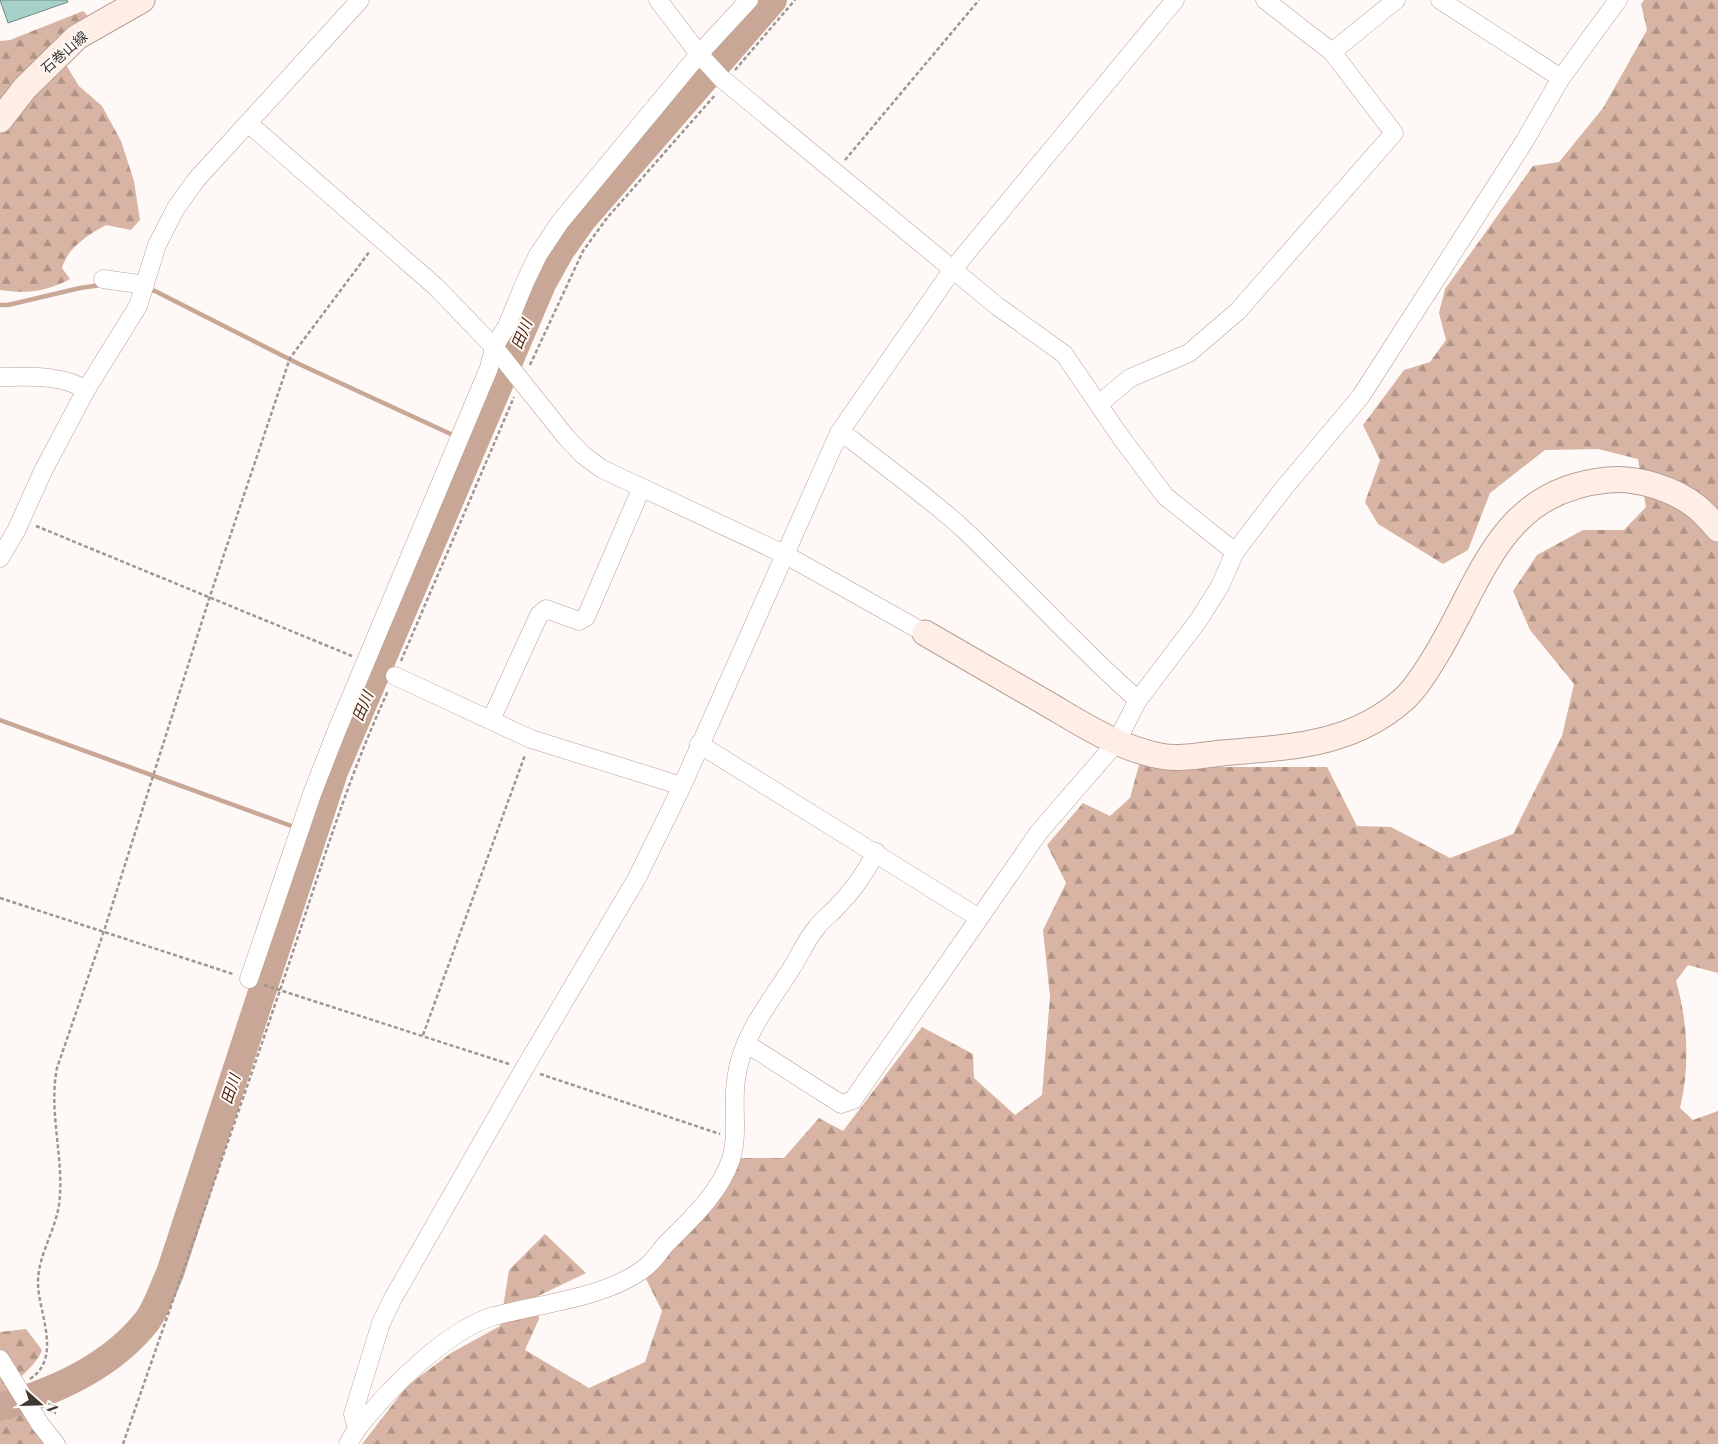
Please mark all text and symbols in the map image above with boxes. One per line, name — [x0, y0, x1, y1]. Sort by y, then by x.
street label: 石巻山線 — [37, 26, 91, 78]
water label: 田川 — [506, 314, 537, 352]
water label: 田川 — [347, 686, 378, 724]
water label: 田川 — [216, 1070, 245, 1106]
north arrow — [15, 1379, 65, 1429]
text: N — [42, 1401, 63, 1417]

